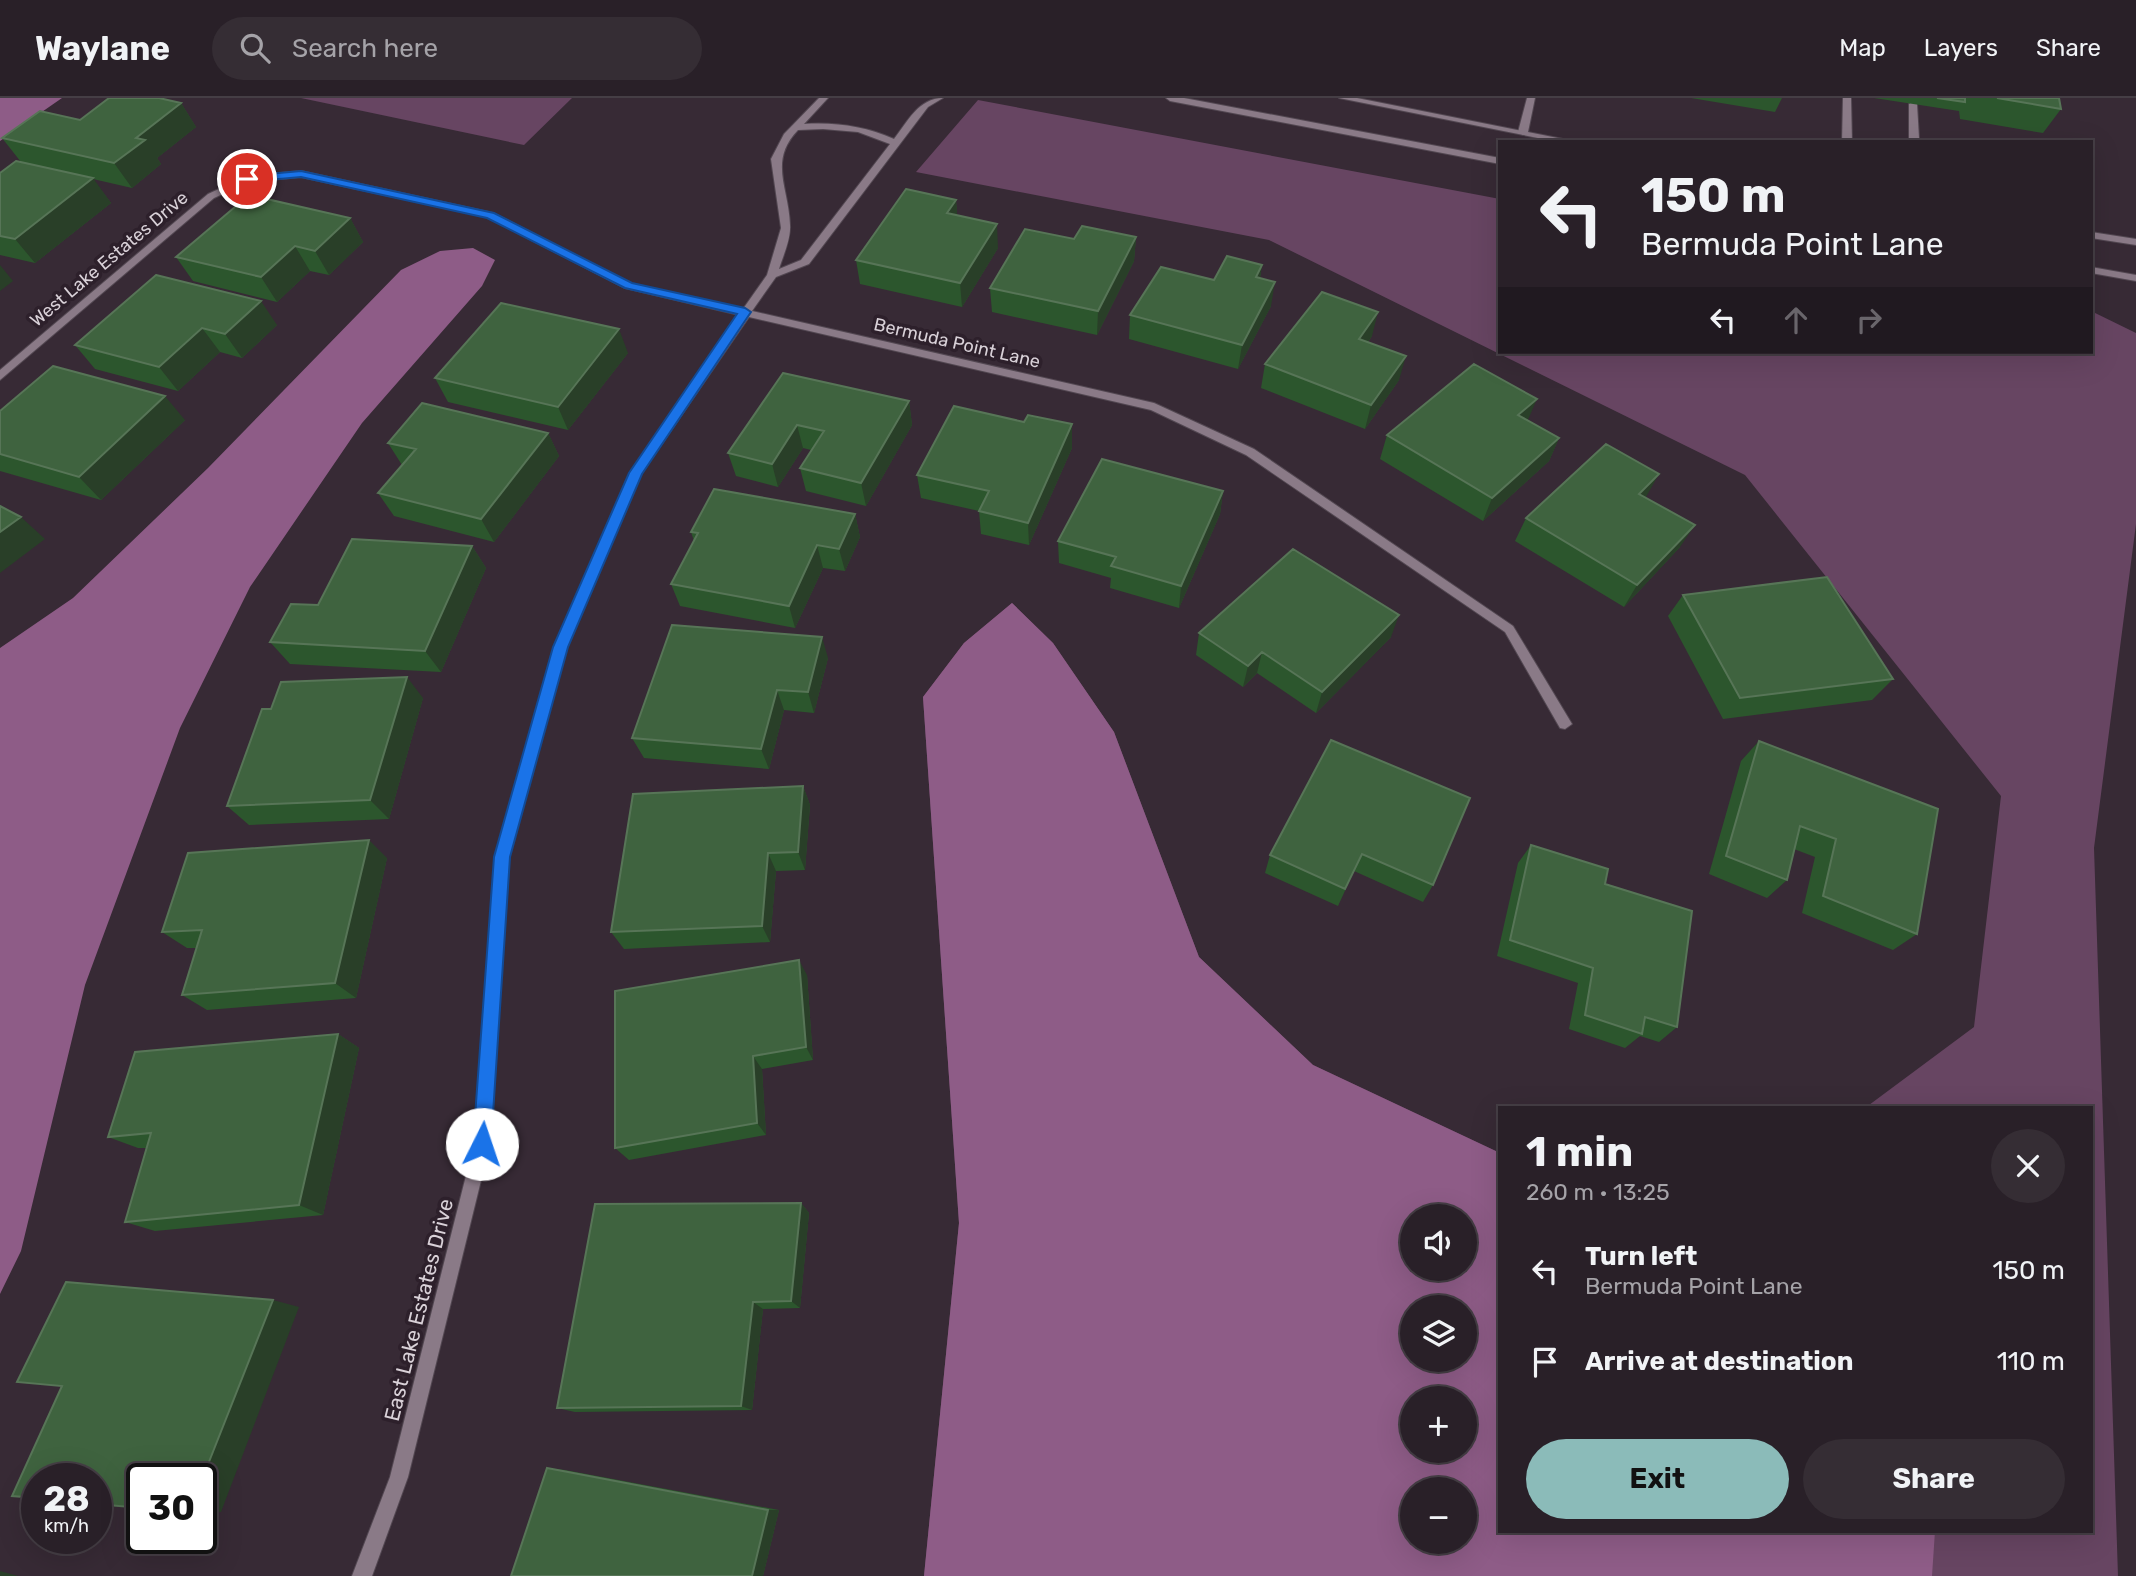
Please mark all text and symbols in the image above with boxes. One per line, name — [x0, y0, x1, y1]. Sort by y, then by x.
search box — [212, 17, 702, 80]
text: Waylane — [35, 29, 170, 68]
icon: search — [236, 29, 274, 67]
text: Search here — [292, 33, 438, 64]
text: Map — [1839, 34, 1886, 62]
text: Layers — [1924, 34, 1998, 62]
text: Share — [2036, 34, 2101, 62]
pin — [217, 149, 277, 209]
icon: arrive — [228, 160, 266, 198]
text: 150 m — [1641, 166, 1786, 224]
icon: left — [1526, 168, 1617, 259]
street label: West Lake Estates Drive — [26, 187, 192, 331]
text: Bermuda Point Lane — [1641, 225, 1944, 263]
icon: left — [1704, 301, 1742, 339]
icon: ahead — [1777, 301, 1815, 339]
icon: right — [1850, 301, 1888, 339]
street label: Bermuda Point Lane — [872, 313, 1042, 373]
position arrow — [445, 1107, 519, 1181]
text: 1 min — [1526, 1127, 1633, 1177]
button: close — [1991, 1129, 2065, 1203]
text: 260 m · 13:25 — [1526, 1178, 1670, 1206]
street label: East Lake Estates Drive — [379, 1196, 458, 1424]
map controls — [1400, 1204, 1477, 1554]
button: sound — [1400, 1204, 1477, 1281]
text: Turn left — [1585, 1241, 1697, 1272]
icon: left — [1526, 1252, 1564, 1290]
text: 150 m — [1992, 1255, 2065, 1286]
text: Bermuda Point Lane — [1585, 1272, 1803, 1300]
button: layers — [1400, 1295, 1477, 1372]
icon: arrive — [1526, 1343, 1564, 1381]
text: Arrive at destination — [1585, 1346, 1853, 1377]
text: 110 m — [1997, 1346, 2065, 1377]
button: + — [1400, 1386, 1477, 1463]
button: Exit — [1526, 1439, 1789, 1519]
button: Share — [1803, 1439, 2065, 1519]
speed limit sign: 30 — [126, 1463, 217, 1554]
button: − — [1400, 1477, 1477, 1554]
text: 28 — [43, 1478, 90, 1520]
text: km/h — [44, 1515, 89, 1537]

